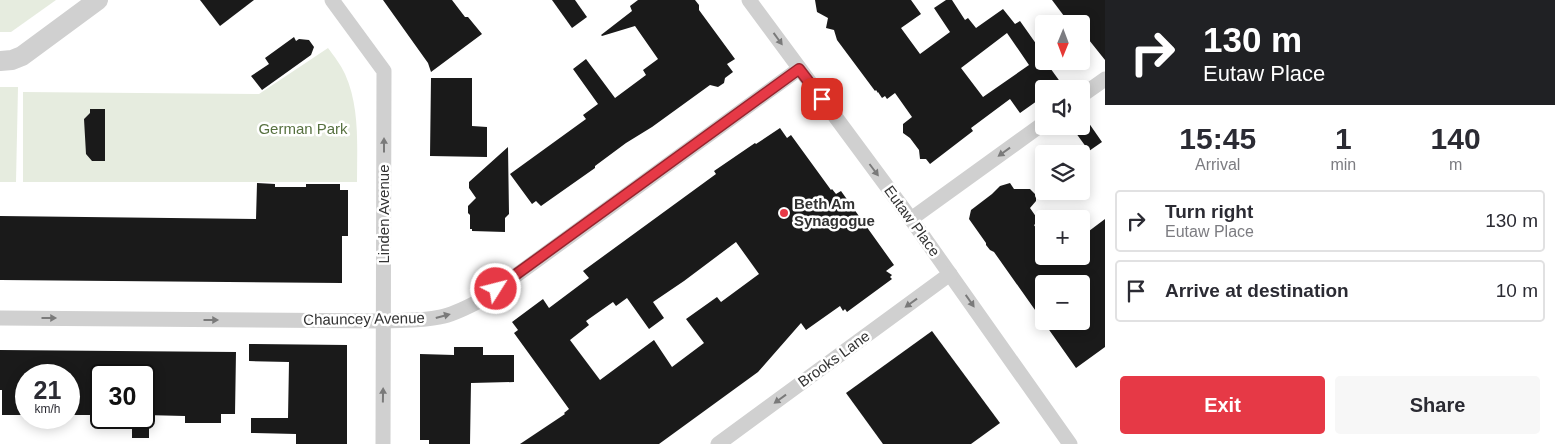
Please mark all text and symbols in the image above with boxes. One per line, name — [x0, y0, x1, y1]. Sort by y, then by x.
north arrow — [1035, 15, 1090, 70]
map controls — [1035, 15, 1090, 330]
icon: right — [1120, 20, 1185, 85]
text: 130 m — [1203, 20, 1302, 59]
one-way arrow — [773, 33, 783, 46]
text: Eutaw Place — [1203, 61, 1325, 86]
pin — [801, 78, 843, 120]
button: sound — [1035, 80, 1090, 135]
icon: arrive — [808, 85, 836, 113]
park label: German Park — [258, 120, 348, 137]
text: 15:45 — [1179, 122, 1256, 155]
text: 1 — [1335, 122, 1352, 155]
text: 140 — [1431, 122, 1481, 155]
one-way arrow — [380, 137, 388, 153]
button: layers — [1035, 145, 1090, 200]
one-way arrow — [997, 147, 1011, 157]
text: Arrival — [1195, 156, 1240, 173]
text: min — [1330, 156, 1356, 173]
text: m — [1449, 156, 1462, 173]
one-way arrow — [869, 163, 880, 176]
street label: Linden Avenue — [375, 165, 392, 264]
street label: Eutaw Place — [881, 182, 944, 259]
place label: Beth Am Synagogue — [794, 195, 875, 229]
text: Turn right — [1165, 201, 1253, 222]
marker: Beth Am Synagogue — [778, 207, 790, 219]
icon: right — [1122, 207, 1150, 235]
button: + — [1035, 210, 1090, 265]
text: 130 m — [1485, 210, 1538, 231]
text: Eutaw Place — [1165, 223, 1254, 240]
position arrow — [469, 262, 521, 314]
button: − — [1035, 275, 1090, 330]
icon: arrive — [1122, 277, 1150, 305]
text: Arrive at destination — [1165, 280, 1349, 301]
text: 10 m — [1496, 280, 1538, 301]
one-way arrow — [965, 295, 975, 308]
one-way arrow — [905, 297, 918, 308]
street label: Chauncey Avenue — [303, 309, 425, 328]
one-way arrow — [436, 311, 451, 319]
one-way arrow — [41, 314, 57, 322]
one-way arrow — [203, 316, 219, 324]
street label: Brooks Lane — [795, 327, 873, 390]
speed limit sign: 30 — [90, 364, 155, 429]
text: 21 — [34, 376, 61, 404]
button: Exit — [1120, 376, 1325, 434]
button: Share — [1335, 376, 1540, 434]
one-way arrow — [380, 387, 388, 403]
one-way arrow — [774, 393, 787, 404]
text: km/h — [34, 402, 61, 416]

